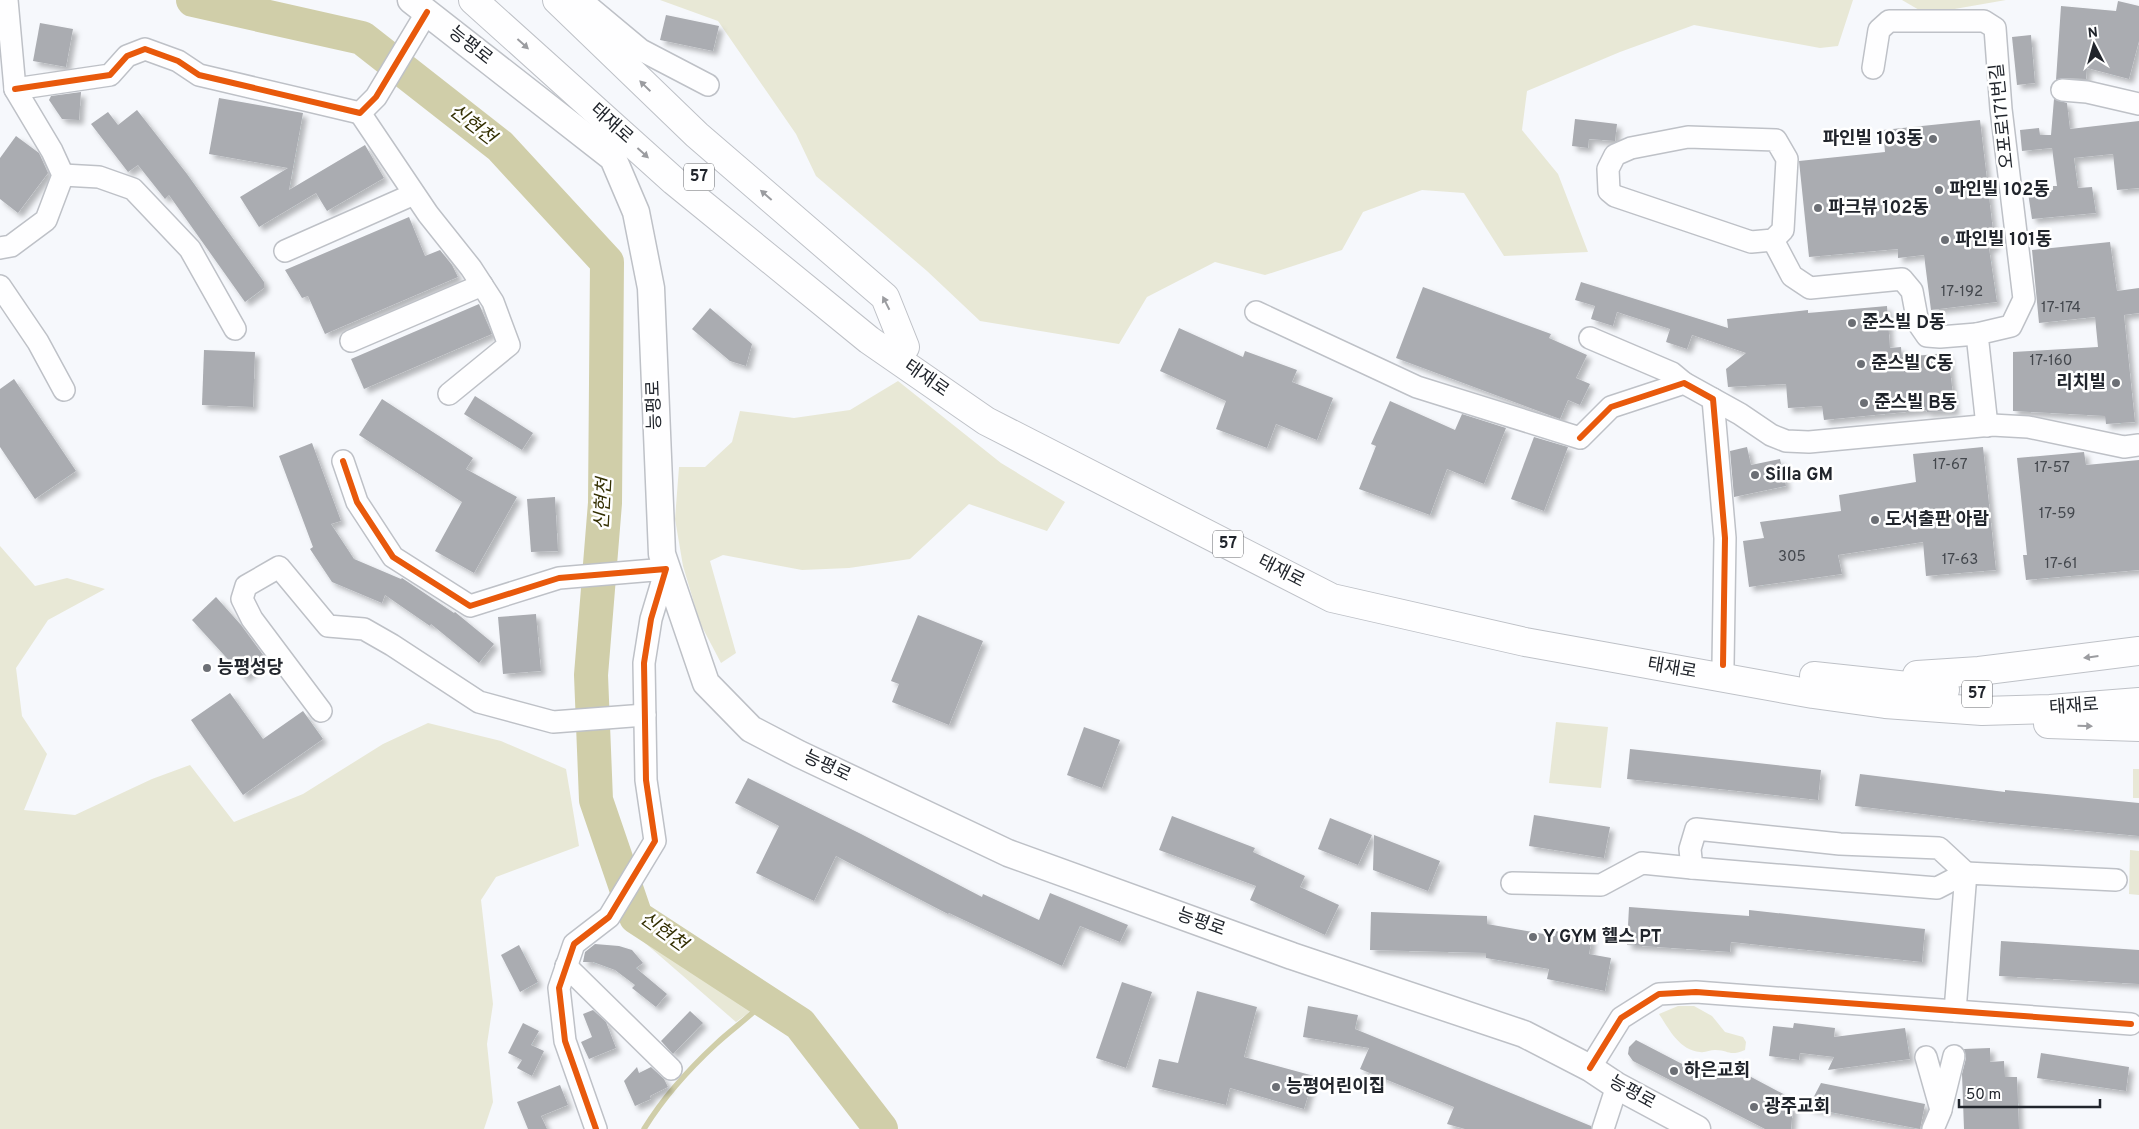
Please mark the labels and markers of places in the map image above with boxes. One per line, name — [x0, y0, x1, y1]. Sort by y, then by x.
place label: 파인빌 103동 — [1822, 128, 1923, 151]
marker: 파인빌 103동 — [1927, 133, 1939, 145]
place label: 파인빌 102동 — [1949, 179, 2050, 202]
marker: 파인빌 102동 — [1933, 184, 1945, 196]
place label: 파크뷰 102동 — [1828, 197, 1929, 220]
marker: 파크뷰 102동 — [1812, 202, 1824, 214]
place label: 파인빌 101동 — [1955, 229, 2052, 252]
marker: 파인빌 101동 — [1939, 234, 1951, 246]
place label: 준스빌 D동 — [1862, 312, 1946, 335]
marker: 준스빌 D동 — [1846, 317, 1858, 329]
place label: 준스빌 C동 — [1871, 353, 1953, 376]
marker: 준스빌 C동 — [1855, 358, 1867, 370]
place label: 리치빌 — [2056, 372, 2106, 395]
marker: 리치빌 — [2110, 377, 2122, 389]
place label: 준스빌 B동 — [1874, 392, 1957, 415]
marker: 준스빌 B동 — [1858, 397, 1870, 409]
place label: Silla GM — [1765, 464, 1833, 487]
marker: Silla GM — [1749, 469, 1761, 481]
place label: 도서출판 아람 — [1885, 509, 1989, 532]
marker: 도서출판 아람 — [1869, 514, 1881, 526]
place label: 능평성당 — [217, 657, 283, 680]
marker: 능평성당 — [201, 662, 213, 674]
place label: Y GYM 헬스 PT — [1543, 926, 1662, 949]
marker: Y GYM 헬스 PT — [1527, 931, 1539, 943]
place label: 하은교회 — [1684, 1060, 1750, 1083]
marker: 하은교회 — [1668, 1065, 1680, 1077]
place label: 능평어린이집 — [1286, 1076, 1385, 1099]
marker: 능평어린이집 — [1270, 1081, 1282, 1093]
place label: 광주교회 — [1764, 1096, 1830, 1119]
marker: 광주교회 — [1748, 1101, 1760, 1113]

